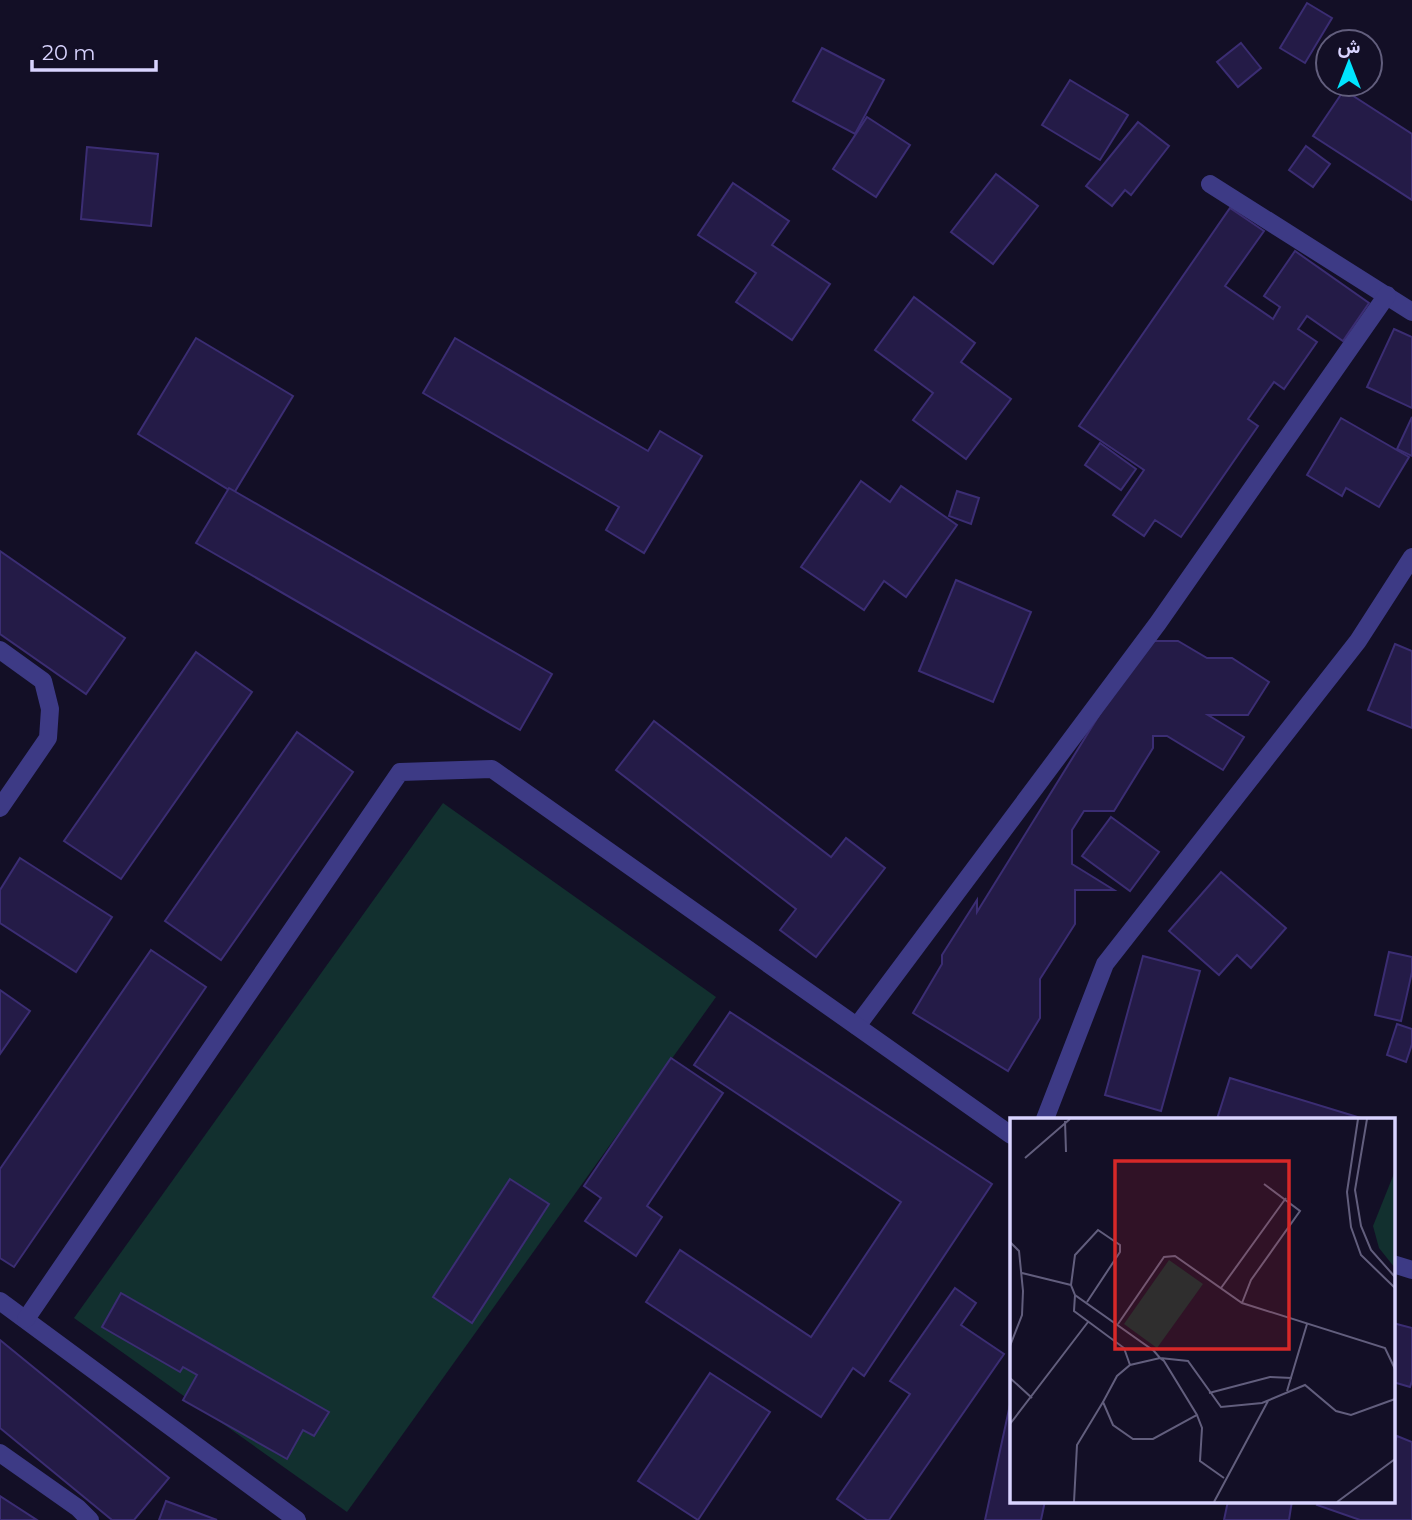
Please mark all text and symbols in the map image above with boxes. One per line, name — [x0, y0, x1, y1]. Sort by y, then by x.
scale bar — [32, 28, 156, 72]
north arrow — [1314, 28, 1384, 98]
text: ش — [1338, 35, 1361, 58]
text: 20 m — [42, 40, 96, 65]
inset map — [1010, 1118, 1394, 1502]

